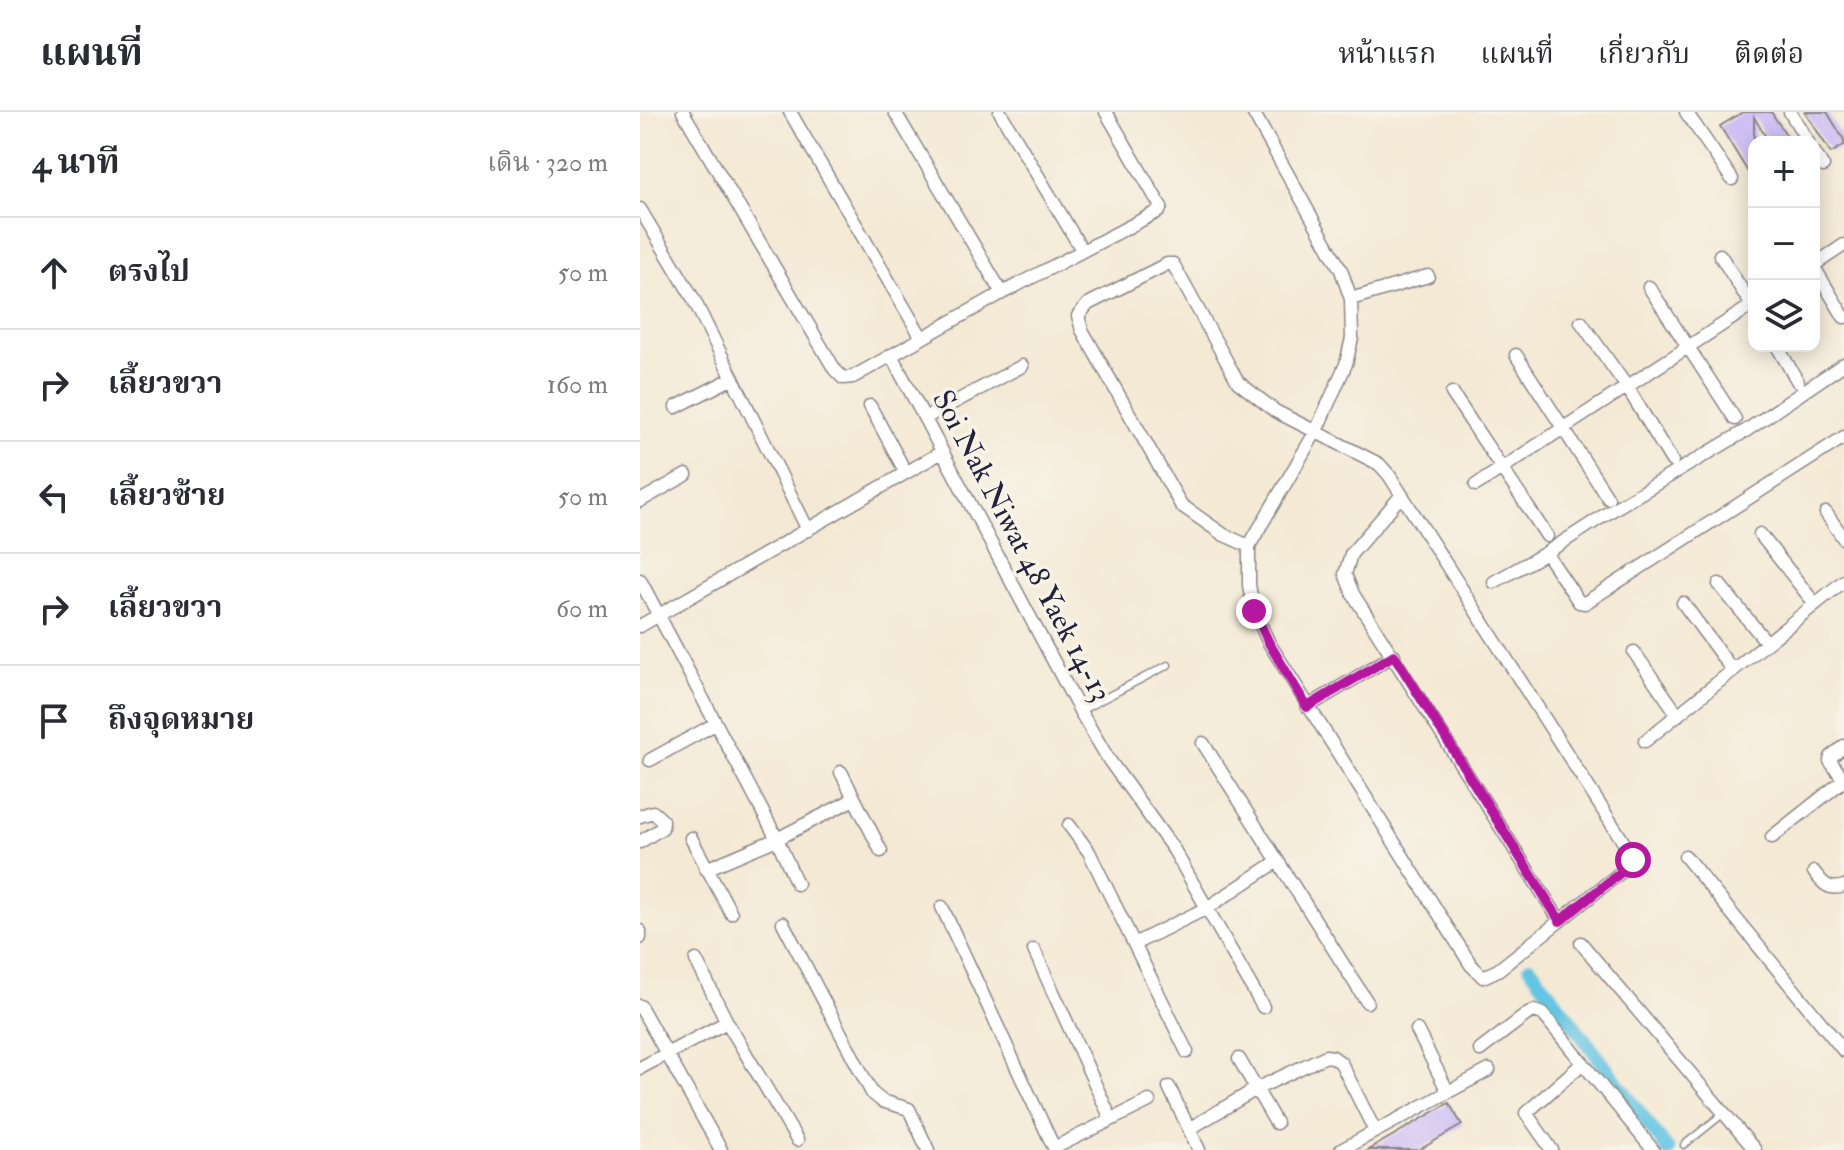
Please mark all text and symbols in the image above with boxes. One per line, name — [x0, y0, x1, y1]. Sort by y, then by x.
text: แผนที่ — [40, 29, 143, 77]
text: หน้าแรก — [1338, 37, 1436, 72]
text: แผนที่ — [1480, 37, 1554, 72]
text: เกี่ยวกับ — [1598, 37, 1690, 72]
text: ติดต่อ — [1734, 37, 1804, 72]
map controls — [1748, 136, 1820, 352]
button: + — [1748, 136, 1820, 208]
text: 4 นาที — [32, 141, 120, 184]
text: เดิน · 320 m — [487, 147, 608, 179]
button: − — [1748, 208, 1820, 280]
icon: ahead — [32, 251, 76, 295]
text: ตรงไป — [108, 253, 190, 290]
text: 50 m — [558, 257, 608, 289]
button: layers — [1748, 280, 1820, 352]
icon: right — [32, 363, 76, 407]
text: เลี้ยวขวา — [108, 365, 222, 402]
text: 160 m — [547, 369, 608, 401]
street label: Soi Nak Niwat 48 Yaek 14-13 — [924, 384, 1120, 708]
icon: left — [32, 475, 76, 519]
text: เลี้ยวซ้าย — [108, 477, 226, 514]
text: 50 m — [558, 481, 608, 513]
icon: right — [32, 587, 76, 631]
text: เลี้ยวขวา — [108, 589, 222, 626]
text: 60 m — [556, 593, 608, 625]
route end — [1236, 593, 1272, 629]
icon: arrive — [32, 699, 76, 743]
text: ถึงจุดหมาย — [108, 701, 254, 738]
route start — [1615, 842, 1651, 878]

